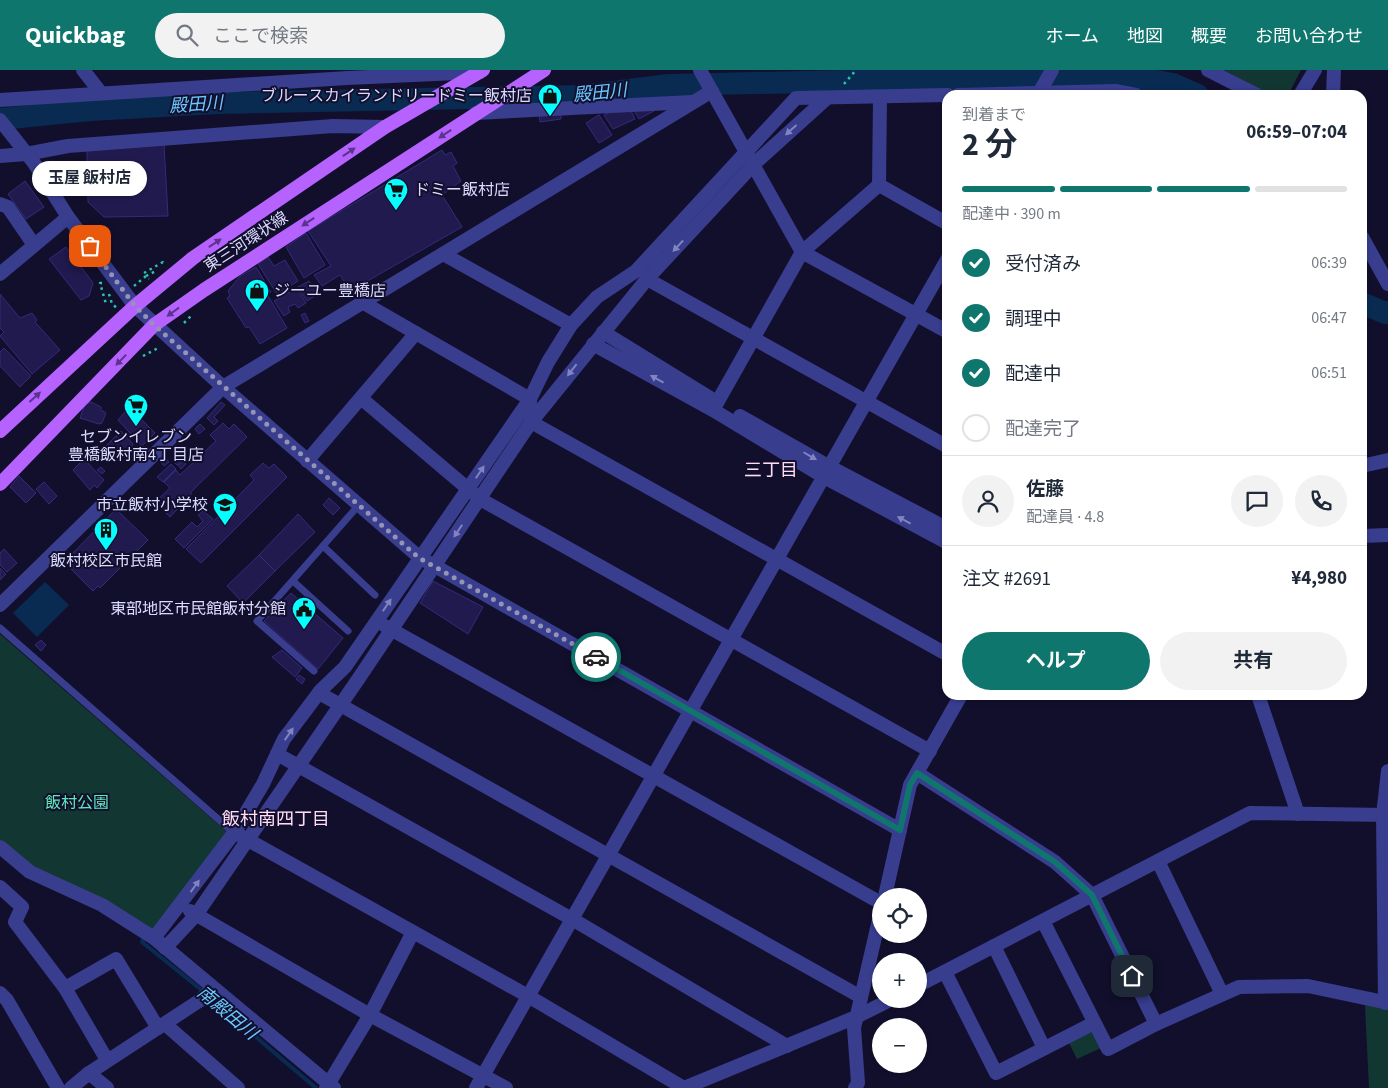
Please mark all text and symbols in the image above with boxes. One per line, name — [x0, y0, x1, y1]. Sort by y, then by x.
search box — [155, 13, 505, 58]
text: Quickbag — [25, 18, 125, 53]
icon: search — [173, 21, 201, 49]
text: ここで検索 — [213, 23, 308, 50]
text: ホーム — [1046, 24, 1099, 49]
text: 地図 — [1127, 24, 1163, 49]
text: 概要 — [1191, 24, 1227, 49]
text: お問い合わせ — [1255, 24, 1363, 49]
water label: 殿田川 — [572, 78, 630, 108]
shop icon: ブルースカイランドリードミー飯村店 — [537, 83, 563, 117]
place label: ブルースカイランドリードミー飯村店 — [261, 85, 532, 107]
water label: 殿田川 — [168, 91, 226, 119]
text: 到着まで — [962, 104, 1026, 126]
text: 06:59–07:04 — [1246, 119, 1347, 146]
text: 2 分 — [962, 122, 1017, 168]
one-way arrow — [786, 124, 798, 136]
one-way arrow — [438, 129, 451, 138]
one-way arrow — [342, 147, 356, 157]
callout: 玉屋 飯村店 — [32, 161, 148, 196]
text: 玉屋 飯村店 — [48, 167, 131, 189]
supermarket icon: ドミー飯村店 — [383, 177, 409, 211]
place label: ドミー飯村店 — [414, 179, 510, 201]
text: 配達中 · 390 m — [962, 203, 1061, 225]
street label: 東三河環状線 — [200, 207, 292, 277]
one-way arrow — [302, 217, 315, 227]
pin — [69, 225, 111, 267]
icon: bag — [76, 232, 104, 260]
one-way arrow — [208, 238, 221, 248]
one-way arrow — [672, 240, 684, 252]
icon: check — [962, 249, 990, 277]
text: 受付済み — [1005, 251, 1081, 278]
text: 06:39 — [1311, 252, 1347, 274]
shop icon: ジーユー豊橋店 — [244, 278, 270, 312]
place label: ジーユー豊橋店 — [274, 280, 386, 302]
icon: check — [962, 304, 990, 332]
text: 調理中 — [1005, 306, 1062, 333]
one-way arrow — [166, 307, 180, 317]
text: 06:47 — [1311, 307, 1347, 329]
one-way arrow — [115, 354, 127, 366]
icon: check — [962, 359, 990, 387]
text: 配達中 — [1005, 361, 1062, 388]
text: 06:51 — [1311, 362, 1347, 384]
one-way arrow — [567, 363, 578, 376]
one-way arrow — [650, 375, 663, 384]
one-way arrow — [29, 391, 41, 403]
supermarket icon: セブンイレブン 豊橋飯村南4丁目店 — [123, 393, 149, 427]
text: 配達完了 — [1005, 416, 1081, 443]
place label: セブンイレブン 豊橋飯村南4丁目店 — [68, 426, 204, 466]
one-way arrow — [803, 451, 817, 460]
district label: 三丁目 — [744, 458, 798, 483]
one-way arrow — [475, 465, 485, 478]
button: person — [962, 475, 1014, 527]
button: chat — [1231, 475, 1283, 527]
button: phone — [1295, 475, 1347, 527]
text: 佐藤 — [1026, 476, 1064, 503]
school or university icon: 市立飯村小学校 — [212, 492, 238, 526]
place label: 市立飯村小学校 — [96, 494, 208, 516]
text: 配達員 · 4.8 — [1026, 506, 1104, 528]
one-way arrow — [897, 516, 912, 524]
building icon: 飯村校区市民館 — [93, 517, 119, 551]
one-way arrow — [453, 524, 463, 538]
place label: 飯村校区市民館 — [50, 550, 162, 572]
text: ¥4,980 — [1291, 565, 1347, 592]
text: 注文 #2691 — [962, 566, 1051, 593]
public building icon: 東部地区市民館飯村分館 — [291, 596, 317, 630]
place label: 東部地区市民館飯村分館 — [110, 598, 286, 620]
one-way arrow — [382, 598, 392, 612]
courier — [571, 632, 621, 682]
button: ヘルプ — [962, 632, 1150, 690]
button: 共有 — [1160, 632, 1347, 690]
icon: car — [582, 643, 610, 671]
one-way arrow — [284, 727, 294, 740]
park label: 飯村公園 — [45, 792, 109, 814]
district label: 飯村南四丁目 — [222, 807, 330, 832]
one-way arrow — [189, 880, 200, 893]
map controls — [872, 888, 927, 1073]
button: locate — [872, 888, 927, 943]
button: + — [872, 953, 927, 1008]
pin — [1111, 955, 1153, 997]
icon: home — [1118, 962, 1146, 990]
water label: 南殿田川 — [191, 980, 264, 1047]
button: − — [872, 1018, 927, 1073]

